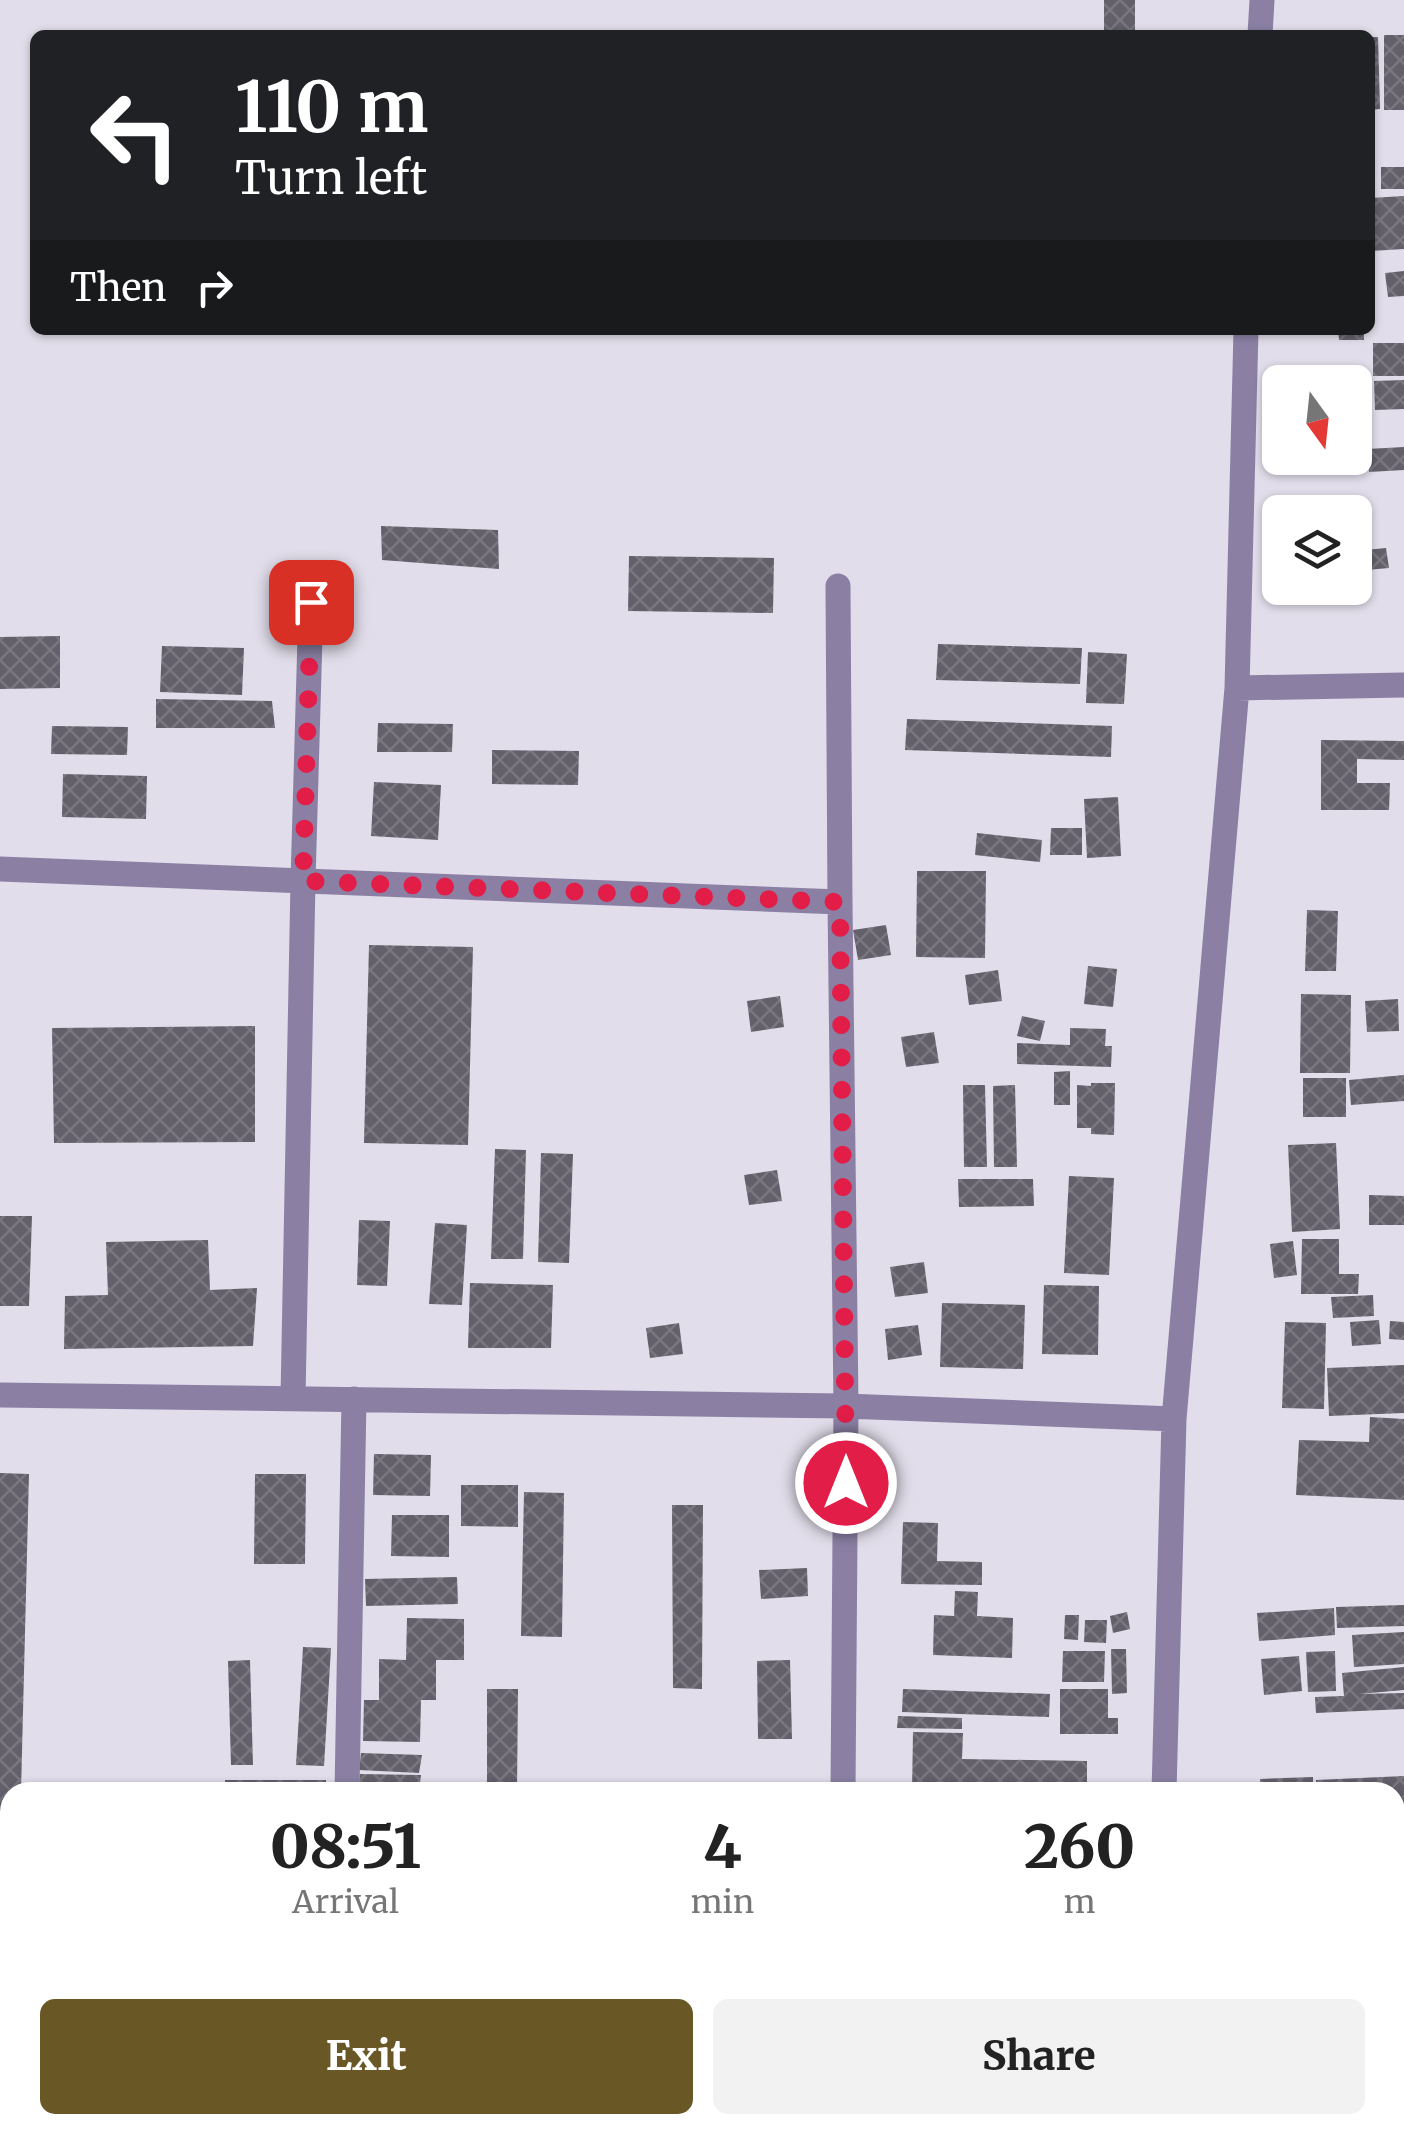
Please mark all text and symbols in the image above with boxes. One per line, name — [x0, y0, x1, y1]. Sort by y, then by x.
text: 110 m — [235, 63, 428, 151]
icon: left — [70, 70, 200, 200]
text: Turn left — [235, 150, 427, 206]
icon: right — [187, 260, 242, 315]
text: Then — [70, 264, 167, 311]
north arrow — [1262, 365, 1372, 475]
map controls — [1262, 365, 1372, 605]
button: layers — [1262, 495, 1372, 605]
pin — [269, 560, 354, 645]
icon: arrive — [284, 575, 339, 630]
position arrow — [794, 1431, 898, 1535]
text: 08:51 — [270, 1809, 421, 1884]
text: 4 — [703, 1809, 742, 1884]
text: 260 — [1024, 1809, 1135, 1884]
text: Arrival — [292, 1882, 399, 1922]
text: min — [691, 1882, 754, 1922]
text: m — [1064, 1882, 1095, 1922]
button: Exit — [40, 1999, 693, 2114]
button: Share — [713, 1999, 1365, 2114]

